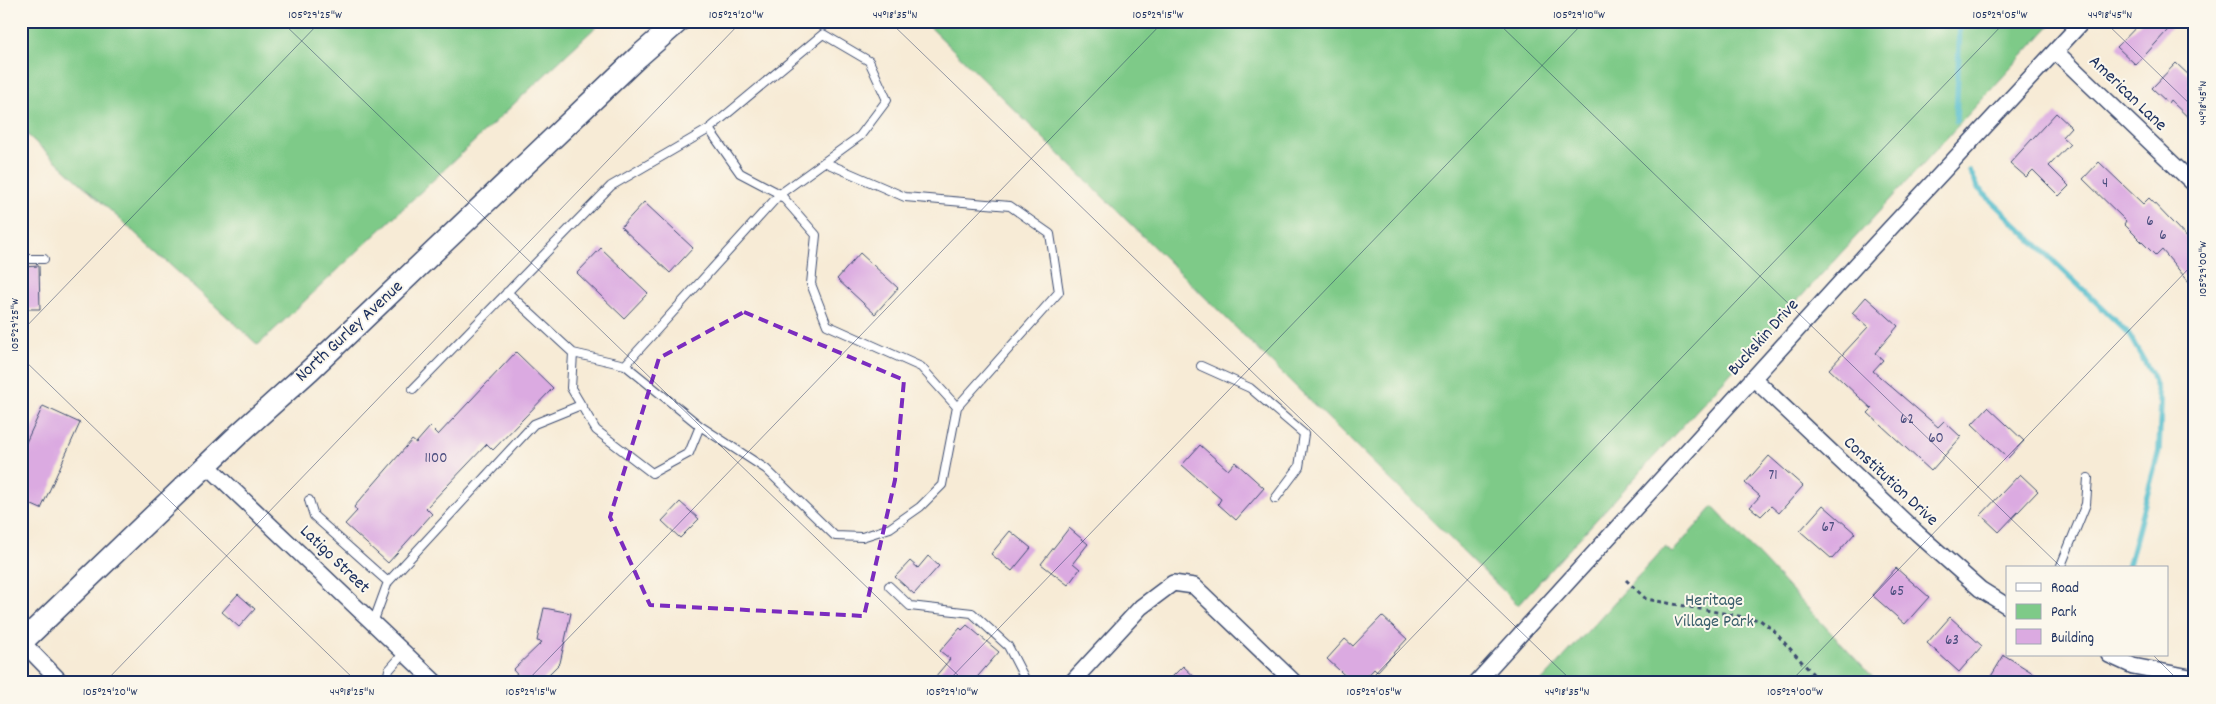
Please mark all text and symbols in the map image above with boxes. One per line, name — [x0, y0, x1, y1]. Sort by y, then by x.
text: 105°29'25"W — [288, 7, 342, 24]
text: 105°29'20"W — [709, 7, 763, 24]
text: 44°18'35"N — [873, 7, 917, 24]
text: 105°29'15"W — [1132, 7, 1184, 24]
text: 105°29'10"W — [1553, 7, 1605, 24]
text: 105°29'05"W — [1973, 7, 2028, 24]
text: 44°18'45"N — [2088, 7, 2132, 24]
street label: American Lane — [2082, 50, 2172, 138]
text: 44°18'45"N — [2195, 81, 2212, 125]
house number: 4 — [2102, 173, 2108, 195]
house number: 6 — [2146, 211, 2154, 233]
house number: 6 — [2159, 225, 2167, 247]
text: 105°29'00"W — [2195, 241, 2212, 297]
street label: North Gurley Avenue — [291, 275, 409, 389]
street label: Buckskin Drive — [1722, 294, 1806, 382]
text: 105°29'25"W — [7, 298, 24, 352]
house number: 62 — [1900, 409, 1914, 431]
house number: 60 — [1928, 428, 1944, 450]
street label: Constitution Drive — [1837, 431, 1943, 533]
house number: 1100 — [425, 448, 447, 470]
house number: 71 — [1768, 465, 1778, 487]
house number: 67 — [1821, 517, 1835, 539]
street label: Latigo Street — [293, 520, 375, 600]
legend — [2006, 566, 2168, 656]
text: Road — [2051, 578, 2079, 600]
house number: 65 — [1890, 581, 1904, 603]
park label: Heritage Village Park — [1674, 589, 1754, 635]
text: Park — [2051, 602, 2077, 624]
text: Building — [2051, 628, 2094, 650]
house number: 63 — [1945, 630, 1959, 652]
text: 105°29'20"W — [83, 684, 137, 701]
text: 44°18'25"N — [330, 684, 374, 701]
text: 105°29'15"W — [505, 684, 557, 701]
text: 105°29'10"W — [926, 684, 978, 701]
text: 105°29'05"W — [1347, 684, 1402, 701]
text: 44°18'35"N — [1545, 684, 1589, 701]
text: 105°29'00"W — [1767, 684, 1823, 701]

